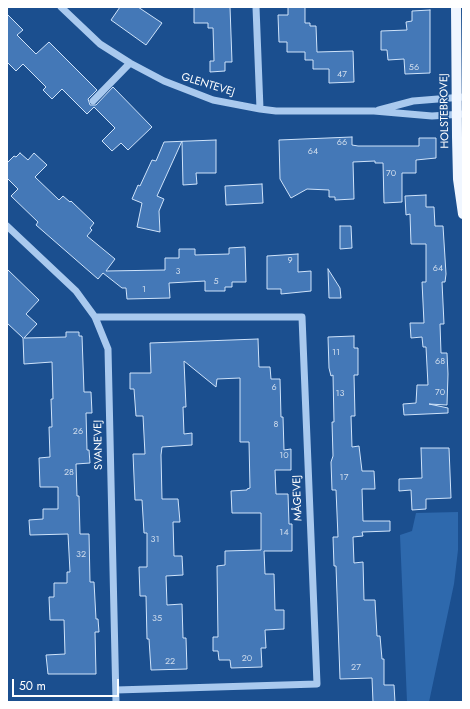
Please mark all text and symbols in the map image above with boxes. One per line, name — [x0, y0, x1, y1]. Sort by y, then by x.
house number: 56 — [409, 63, 419, 73]
house number: 47 — [337, 70, 347, 80]
street label: GLENTEVEJ — [180, 71, 236, 99]
street label: HOLSTEBROVEJ — [438, 73, 452, 149]
house number: 66 — [337, 138, 347, 148]
house number: 64 — [308, 147, 318, 157]
house number: 70 — [386, 169, 396, 179]
house number: 9 — [287, 256, 293, 266]
house number: 64 — [433, 264, 443, 274]
house number: 3 — [176, 267, 180, 277]
house number: 5 — [213, 277, 219, 287]
house number: 1 — [142, 285, 146, 295]
house number: 11 — [332, 348, 340, 358]
house number: 68 — [435, 357, 445, 367]
house number: 6 — [271, 383, 277, 393]
house number: 70 — [435, 388, 445, 398]
house number: 13 — [336, 389, 344, 399]
street label: SVANEVEJ — [92, 420, 106, 470]
house number: 8 — [274, 420, 278, 430]
house number: 26 — [73, 427, 83, 437]
house number: 10 — [279, 451, 289, 461]
house number: 28 — [64, 468, 74, 478]
house number: 17 — [340, 473, 348, 483]
street label: MÅGEVEJ — [291, 475, 305, 521]
house number: 14 — [279, 528, 289, 538]
house number: 31 — [151, 535, 159, 545]
house number: 32 — [76, 550, 86, 560]
house number: 35 — [152, 614, 162, 624]
house number: 20 — [242, 654, 252, 664]
house number: 22 — [165, 657, 175, 667]
house number: 27 — [351, 663, 361, 673]
scale bar — [14, 671, 121, 697]
text: 50 m — [19, 677, 46, 695]

